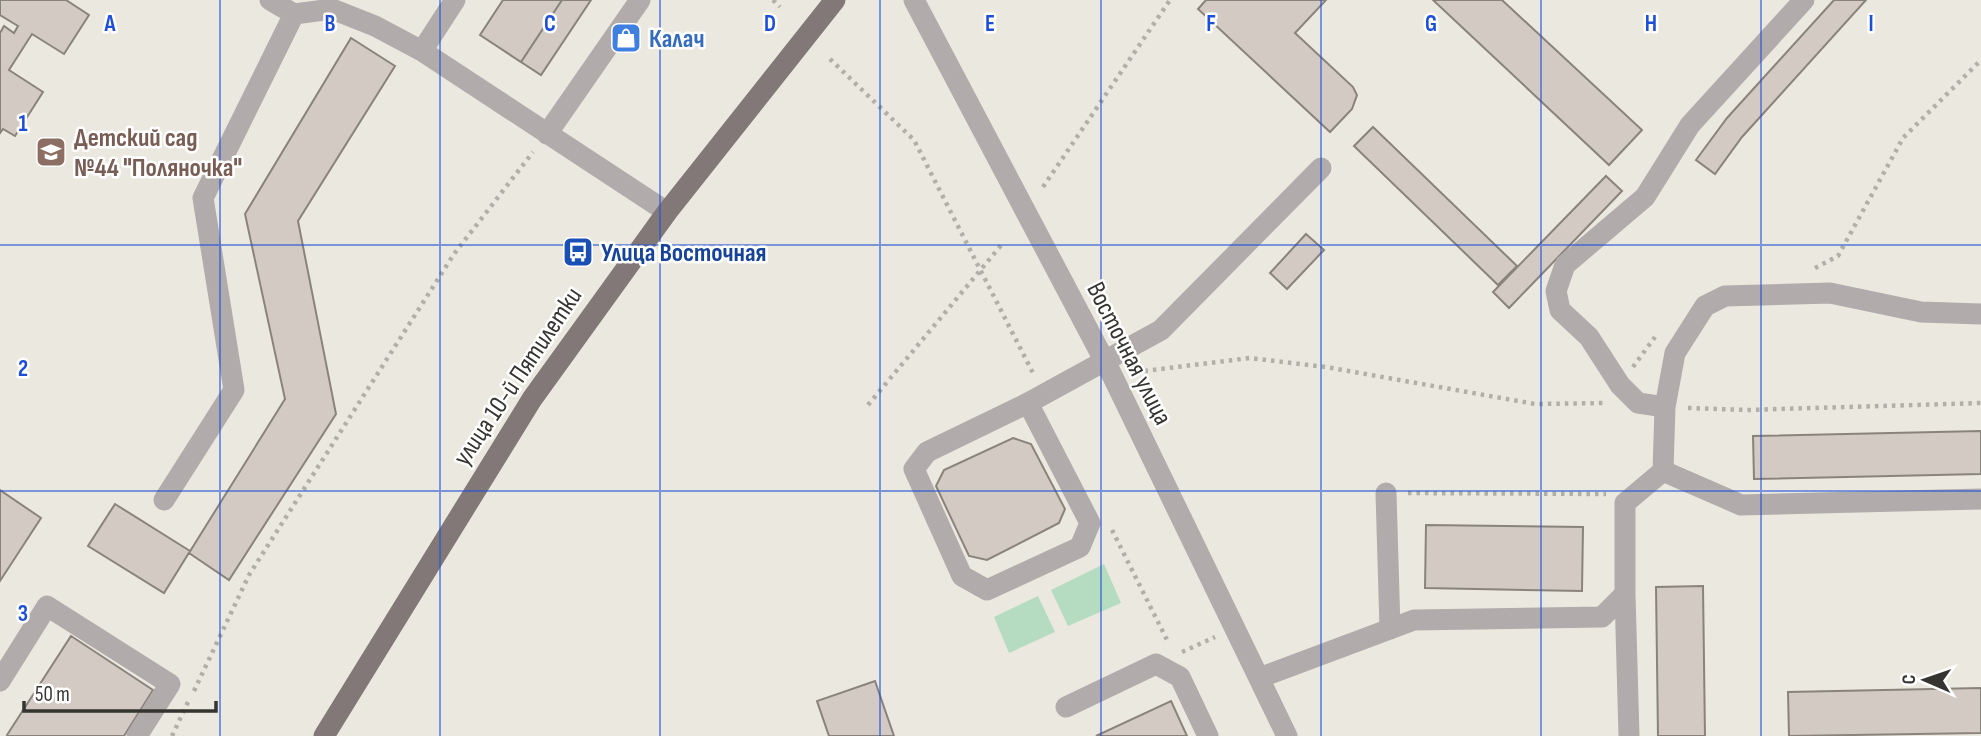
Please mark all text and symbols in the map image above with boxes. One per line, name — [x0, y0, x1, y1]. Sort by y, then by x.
text: A — [104, 10, 117, 38]
text: B — [325, 10, 336, 38]
text: C — [544, 10, 556, 38]
text: D — [764, 10, 776, 38]
text: E — [985, 10, 995, 38]
text: F — [1206, 10, 1216, 38]
text: G — [1425, 10, 1437, 38]
text: H — [1645, 10, 1657, 38]
text: I — [1868, 10, 1874, 38]
shop icon: Калач — [609, 21, 643, 55]
place label: Калач — [649, 24, 705, 55]
text: 1 — [18, 110, 28, 138]
place label: Детский сад №44 "Поляночка" — [74, 123, 242, 184]
school or university icon: Детский сад №44 "Поляночка" — [34, 135, 68, 169]
bus stop icon: Улица Восточная — [561, 235, 595, 269]
place label: Улица Восточная — [601, 238, 767, 269]
street label: Восточная улица — [1079, 277, 1178, 430]
street label: улица 10-й Пятилетки — [447, 282, 589, 472]
text: 2 — [18, 355, 28, 383]
text: 3 — [18, 600, 28, 628]
north arrow — [1890, 645, 1960, 715]
scale bar — [24, 670, 217, 714]
text: С — [1898, 674, 1921, 685]
text: 50 m — [35, 682, 70, 707]

